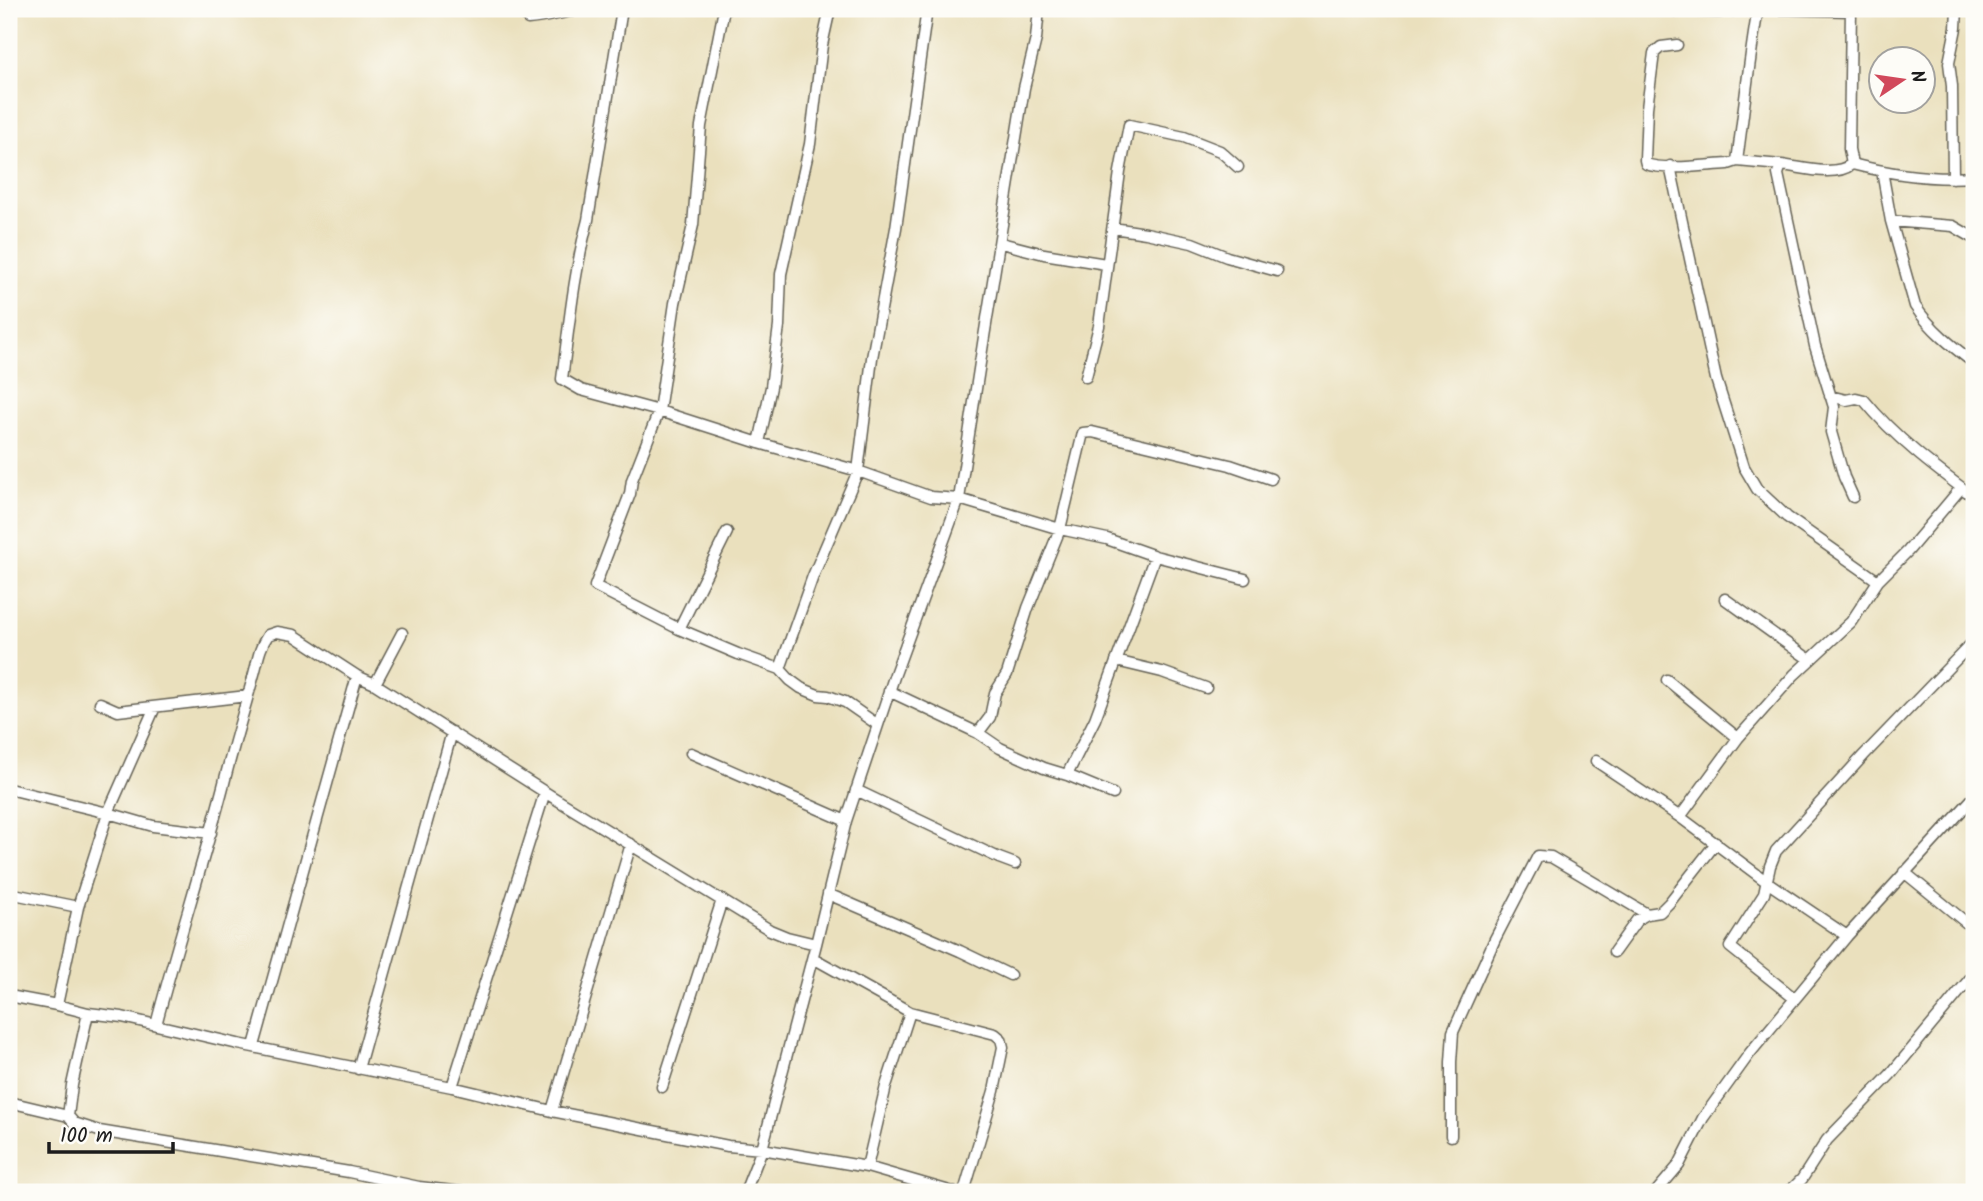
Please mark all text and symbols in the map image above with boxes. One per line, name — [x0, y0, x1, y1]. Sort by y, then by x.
north arrow — [1868, 46, 1938, 116]
text: N — [1901, 67, 1933, 86]
scale bar — [49, 1110, 173, 1154]
text: 100 m — [60, 1120, 113, 1153]

